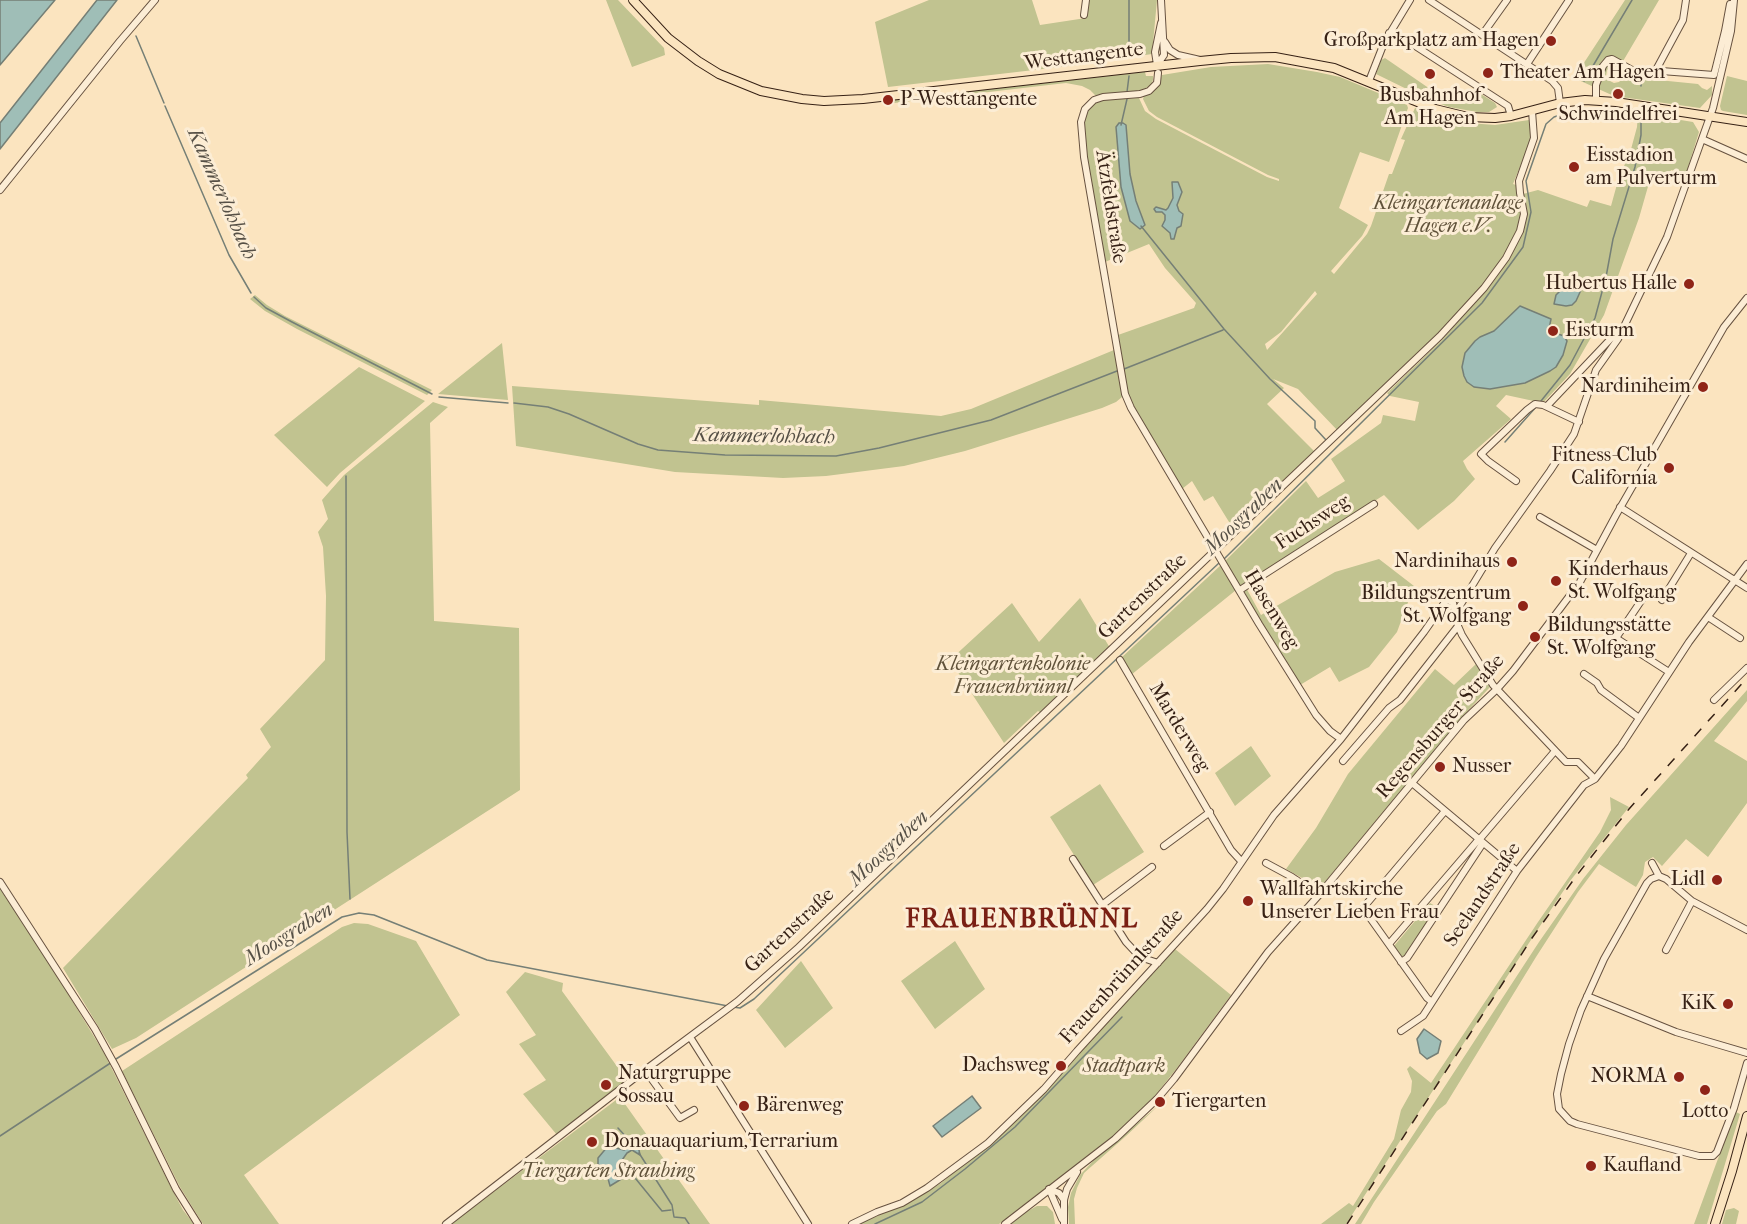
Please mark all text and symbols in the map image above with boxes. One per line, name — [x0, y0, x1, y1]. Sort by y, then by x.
place label: Großparkplatz am Hagen — [1324, 29, 1539, 53]
marker: Großparkplatz am Hagen — [1544, 34, 1558, 48]
street label: Westtangente — [1023, 38, 1145, 76]
place label: Theater Am Hagen — [1500, 61, 1665, 85]
marker: Theater Am Hagen — [1481, 66, 1495, 80]
marker: Busbahnhof Am Hagen — [1423, 67, 1437, 81]
place label: Busbahnhof Am Hagen — [1379, 84, 1481, 131]
marker: Schwindelfrei — [1611, 87, 1625, 101]
place label: P-Westtangente — [900, 88, 1037, 112]
marker: P-Westtangente — [881, 93, 895, 107]
place label: Schwindelfrei — [1558, 103, 1678, 127]
water label: Kammerlohbach — [181, 124, 261, 264]
place label: Eisstadion am Pulverturm — [1586, 144, 1717, 191]
street label: Ätzfeldstraße — [1089, 149, 1131, 265]
marker: Eisstadion am Pulverturm — [1567, 160, 1581, 174]
park label: Kleingartenanlage Hagen e.V. — [1373, 192, 1523, 239]
place label: Hubertus Halle — [1545, 272, 1677, 296]
marker: Hubertus Halle — [1682, 277, 1696, 291]
place label: Eisturm — [1565, 319, 1634, 343]
marker: Eisturm — [1546, 324, 1560, 338]
place label: Nardiniheim — [1581, 375, 1691, 399]
marker: Nardiniheim — [1696, 380, 1710, 394]
water label: Kammerlohbach — [693, 423, 835, 451]
place label: Fitness-Club California — [1551, 444, 1657, 491]
marker: Fitness-Club California — [1662, 461, 1676, 475]
water label: Moosgraben — [1199, 473, 1289, 561]
street label: Fuchsweg — [1271, 490, 1355, 556]
street label: Gartenstraße — [1094, 549, 1192, 645]
place label: Nardinihaus — [1394, 550, 1500, 574]
marker: Nardinihaus — [1505, 555, 1519, 569]
place label: Kinderhaus St. Wolfgang — [1568, 558, 1676, 605]
street label: Hasenweg — [1238, 566, 1304, 654]
marker: Kinderhaus St. Wolfgang — [1549, 574, 1563, 588]
place label: Bildungszentrum St. Wolfgang — [1361, 582, 1511, 629]
marker: Bildungszentrum St. Wolfgang — [1516, 599, 1530, 613]
place label: Bildungsstätte St. Wolfgang — [1547, 614, 1671, 661]
marker: Bildungsstätte St. Wolfgang — [1528, 630, 1542, 644]
street label: Regensburger Straße — [1372, 650, 1510, 804]
park label: Kleingartenkolonie Frauenbrünnl — [936, 653, 1090, 700]
street label: Marderweg — [1143, 679, 1215, 777]
place label: Nusser — [1452, 755, 1511, 779]
marker: Nusser — [1433, 760, 1447, 774]
water label: Moosgraben — [844, 806, 934, 892]
street label: Seelandstraße — [1439, 838, 1527, 952]
place label: Lidl — [1671, 868, 1705, 892]
marker: Lidl — [1710, 873, 1724, 887]
place label: Wallfahrtskirche Unserer Lieben Frau — [1260, 878, 1439, 925]
street label: Gartenstraße — [740, 883, 840, 979]
marker: Wallfahrtskirche Unserer Lieben Frau — [1241, 894, 1255, 908]
water label: Moosgraben — [240, 898, 338, 972]
district label: FRAUENBRÜNNL — [906, 905, 1138, 937]
street label: Frauenbrünnlstraße — [1055, 905, 1189, 1049]
place label: KiK — [1681, 992, 1716, 1016]
marker: KiK — [1721, 997, 1735, 1011]
place label: Dachsweg — [962, 1054, 1049, 1078]
park label: Stadtpark — [1082, 1055, 1166, 1079]
marker: Dachsweg — [1054, 1059, 1068, 1073]
place label: Naturgruppe Sossau — [618, 1062, 731, 1109]
place label: NORMA — [1591, 1065, 1667, 1089]
marker: NORMA — [1672, 1070, 1686, 1084]
marker: Naturgruppe Sossau — [599, 1078, 613, 1092]
marker: Lotto — [1698, 1083, 1712, 1097]
place label: Tiergarten — [1172, 1090, 1266, 1114]
place label: Bärenweg — [756, 1094, 843, 1118]
marker: Tiergarten — [1153, 1095, 1167, 1109]
marker: Bärenweg — [737, 1099, 751, 1113]
place label: Lotto — [1682, 1100, 1728, 1124]
place label: Donauaquarium,Terrarium — [604, 1130, 838, 1154]
marker: Donauaquarium,Terrarium — [585, 1135, 599, 1149]
place label: Kaufland — [1603, 1154, 1681, 1178]
marker: Kaufland — [1584, 1159, 1598, 1173]
park label: Tiergarten Straubing — [522, 1160, 694, 1184]

